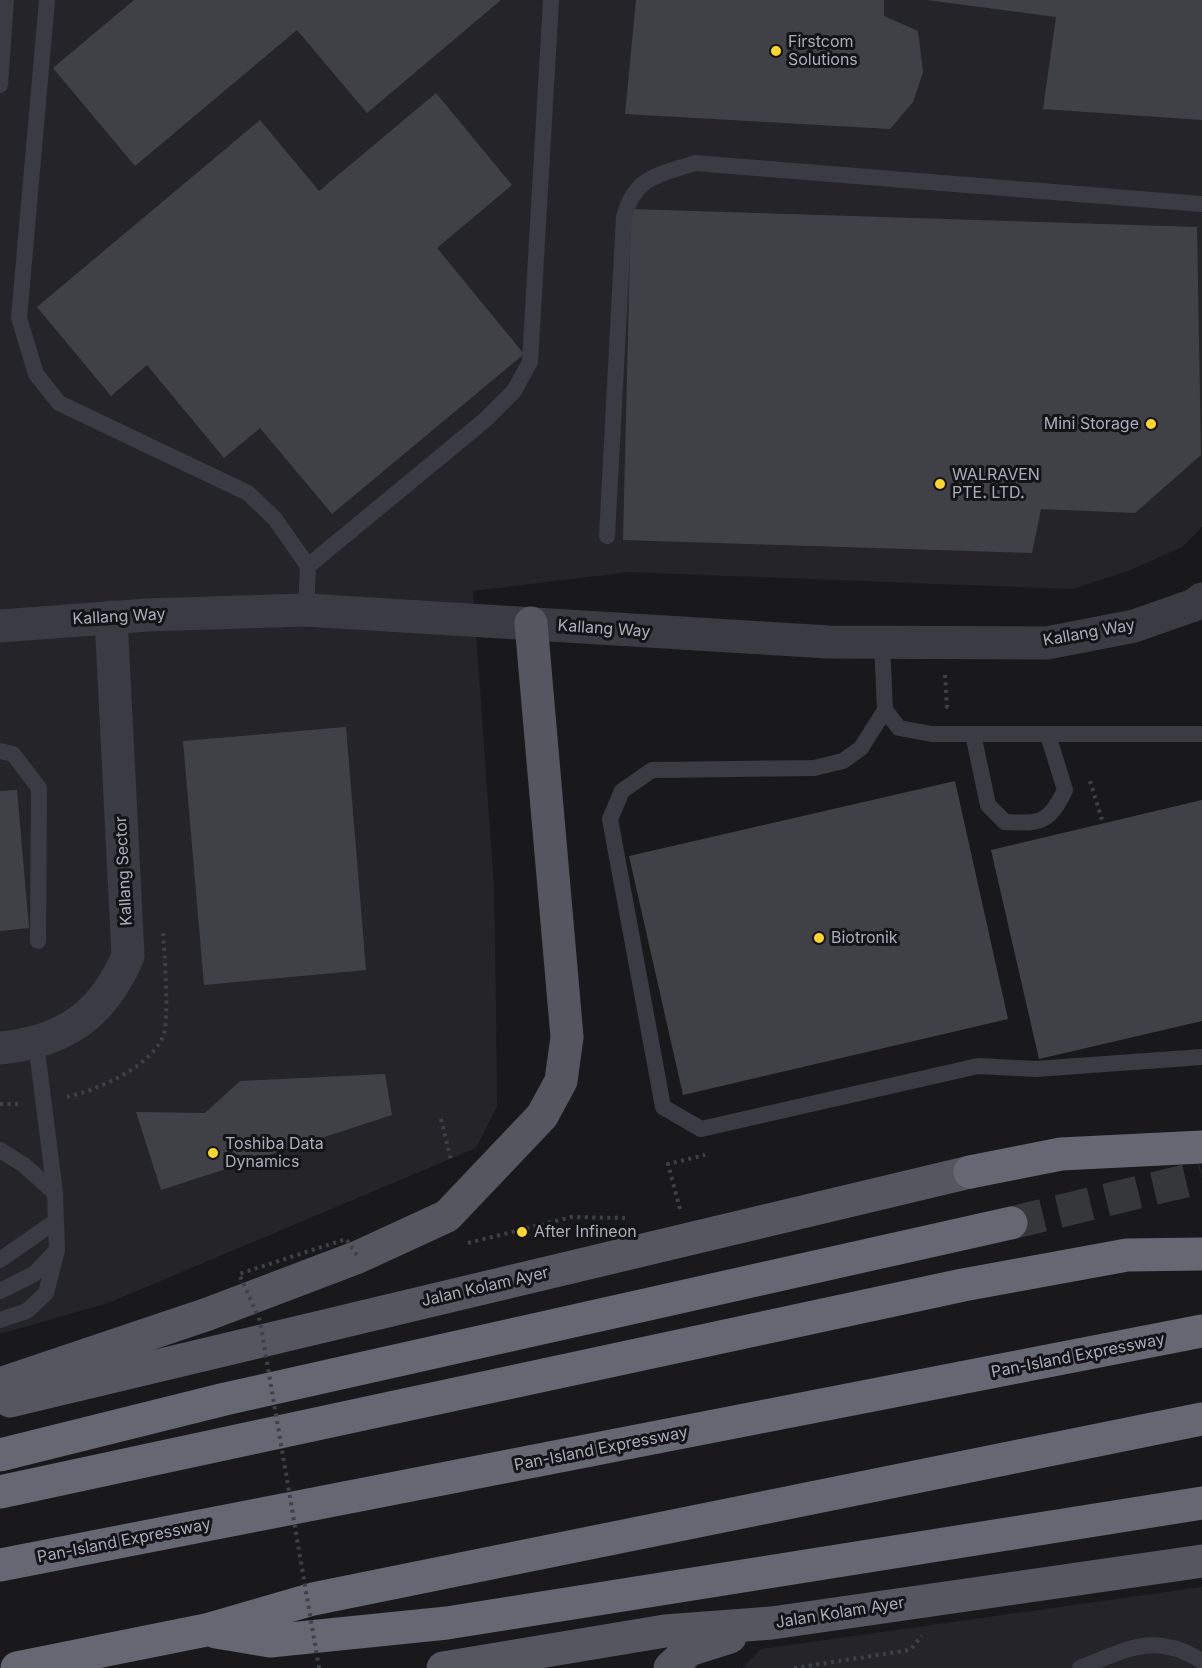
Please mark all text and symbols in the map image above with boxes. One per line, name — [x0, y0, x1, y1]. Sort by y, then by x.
place label: Firstcom Solutions — [788, 32, 858, 70]
marker: Firstcom Solutions — [769, 44, 783, 58]
place label: Mini Storage — [1044, 414, 1139, 434]
marker: Mini Storage — [1144, 417, 1158, 431]
place label: WALRAVEN PTE. LTD. — [952, 465, 1040, 503]
marker: WALRAVEN PTE. LTD. — [933, 477, 947, 491]
street label: Kallang Way — [72, 605, 166, 629]
street label: Kallang Way — [1042, 615, 1136, 651]
street label: Kallang Way — [557, 616, 651, 642]
street label: Kallang Sector — [112, 816, 136, 926]
place label: Biotronik — [831, 928, 898, 948]
marker: Biotronik — [812, 931, 826, 945]
place label: Toshiba Data Dynamics — [225, 1134, 324, 1172]
marker: Toshiba Data Dynamics — [206, 1146, 220, 1160]
place label: After Infineon — [534, 1222, 637, 1242]
marker: After Infineon — [515, 1225, 529, 1239]
street label: Jalan Kolam Ayer — [420, 1263, 550, 1311]
street label: Pan-Island Expressway — [990, 1330, 1166, 1382]
street label: Pan-Island Expressway — [513, 1423, 689, 1475]
street label: Pan-Island Expressway — [36, 1515, 212, 1567]
street label: Jalan Kolam Ayer — [774, 1593, 906, 1633]

